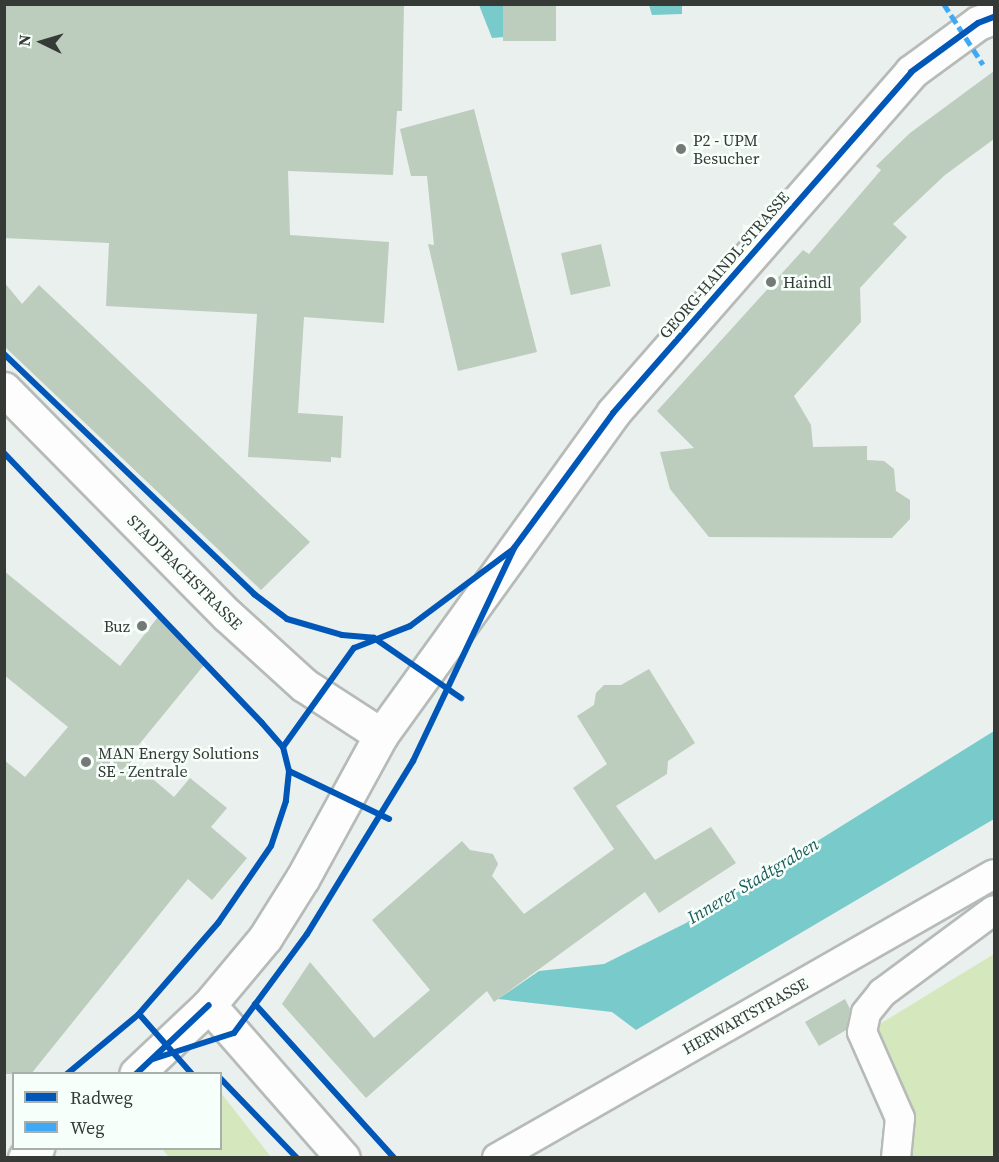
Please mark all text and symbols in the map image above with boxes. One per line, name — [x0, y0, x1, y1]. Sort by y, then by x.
north arrow — [12, 12, 72, 72]
text: N — [13, 34, 36, 47]
place label: P2 - UPM Besucher — [693, 130, 760, 168]
marker: P2 - UPM Besucher — [674, 142, 688, 156]
street label: GEORG-HAINDL-STRASSE — [655, 188, 793, 342]
place label: Haindl — [783, 272, 832, 292]
marker: Haindl — [764, 275, 778, 289]
street label: STADTBACHSTRASSE — [124, 511, 246, 633]
place label: Buz — [104, 616, 130, 636]
marker: Buz — [135, 619, 149, 633]
place label: MAN Energy Solutions SE - Zentrale — [98, 743, 259, 781]
marker: MAN Energy Solutions SE - Zentrale — [79, 755, 93, 769]
water label: Innerer Stadtgraben — [683, 833, 823, 929]
street label: HERWARTSTRASSE — [679, 974, 811, 1058]
legend — [12, 1072, 222, 1150]
text: Radweg — [70, 1085, 133, 1110]
text: Weg — [70, 1115, 105, 1140]

